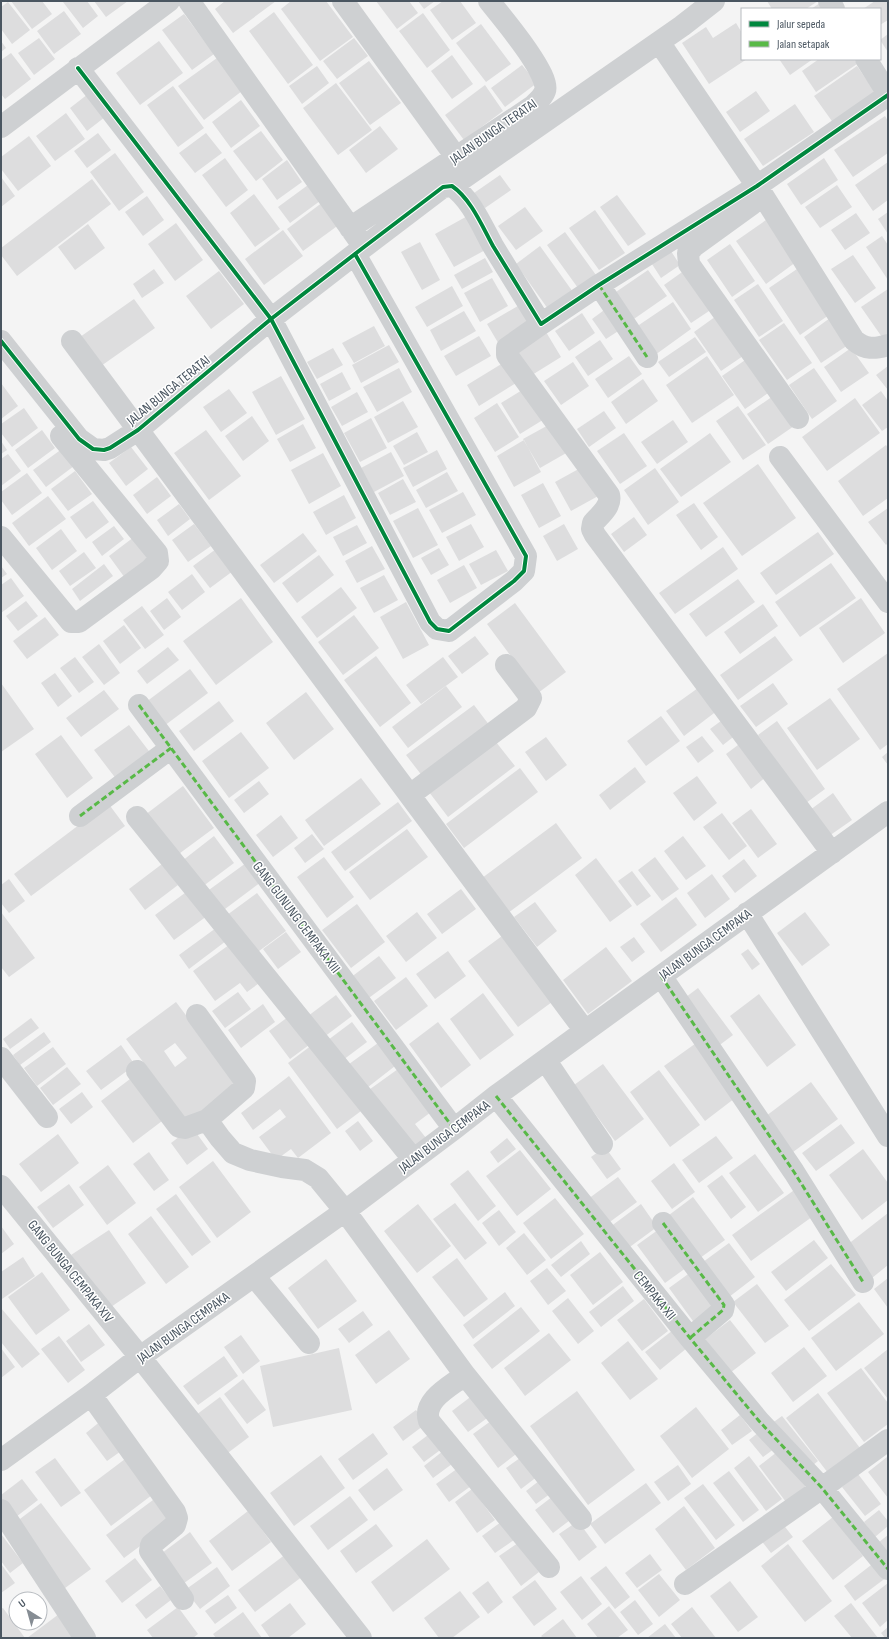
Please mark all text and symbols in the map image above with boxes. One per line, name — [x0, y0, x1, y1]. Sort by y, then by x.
legend — [741, 8, 881, 60]
text: Jalur sepeda — [776, 17, 826, 32]
text: Jalan setapak — [776, 37, 830, 52]
street label: JALAN BUNGA TERATAI — [446, 95, 540, 168]
street label: JALAN BUNGA TERATAI — [122, 352, 213, 430]
street label: GANG GUNUNG CEMPAKA XIII — [249, 858, 344, 976]
street label: JALAN BUNGA CEMPAKA — [655, 905, 756, 984]
street label: JALAN BUNGA CEMPAKA — [395, 1096, 494, 1177]
street label: GANG BUNGA CEMPAKA XIV — [24, 1217, 118, 1327]
street label: CEMPAKA XII — [630, 1267, 680, 1323]
street label: JALAN BUNGA CEMPAKA — [133, 1288, 234, 1367]
north arrow — [8, 1591, 48, 1631]
text: U — [16, 1596, 29, 1610]

